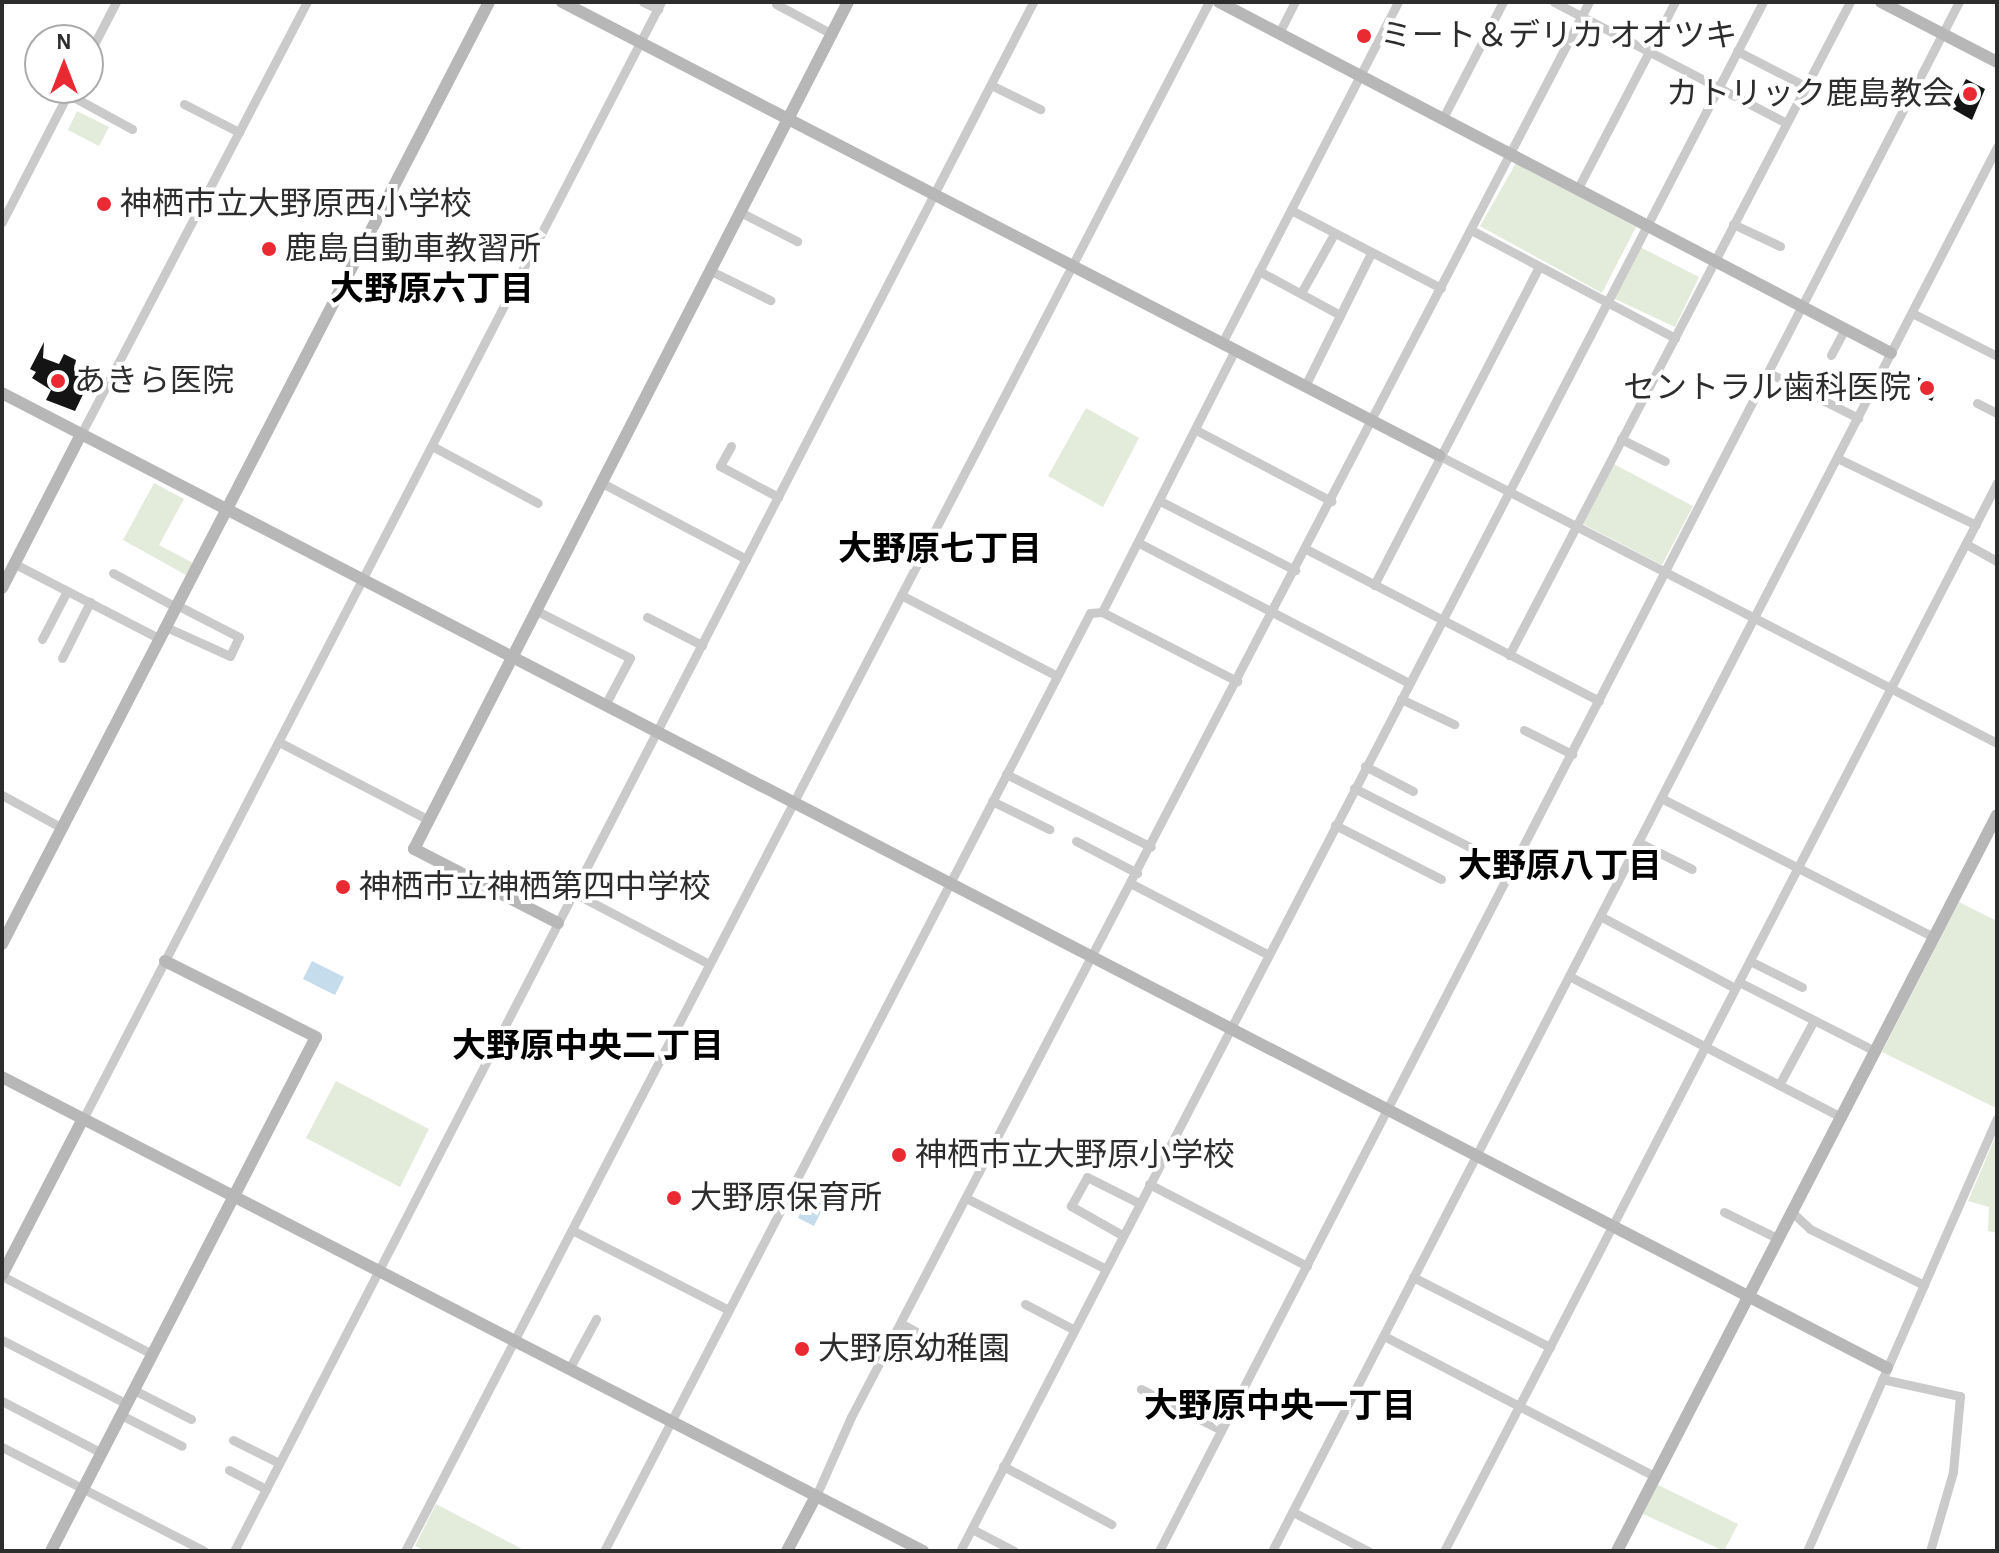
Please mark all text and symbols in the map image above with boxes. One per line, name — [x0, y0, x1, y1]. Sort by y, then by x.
place label: ミート＆デリカ オオツキ — [1380, 17, 1737, 55]
north arrow — [24, 24, 104, 104]
marker: ミート＆デリカ オオツキ — [1355, 27, 1373, 45]
text: N — [56, 31, 72, 53]
place label: カトリック鹿島教会 — [1666, 75, 1954, 113]
marker: カトリック鹿島教会 — [1961, 85, 1979, 103]
place label: 神栖市立大野原西小学校 — [120, 185, 472, 223]
marker: 神栖市立大野原西小学校 — [95, 195, 113, 213]
place label: 鹿島自動車教習所 — [285, 230, 541, 268]
marker: 鹿島自動車教習所 — [260, 240, 278, 258]
district label: 大野原六丁目 — [330, 271, 534, 311]
place label: あきら医院 — [74, 362, 234, 400]
place label: セントラル歯科医院 — [1623, 369, 1911, 407]
marker: あきら医院 — [49, 372, 67, 390]
marker: セントラル歯科医院 — [1918, 379, 1936, 397]
district label: 大野原七丁目 — [838, 531, 1042, 571]
district label: 大野原八丁目 — [1458, 848, 1662, 888]
place label: 神栖市立神栖第四中学校 — [359, 868, 711, 906]
marker: 神栖市立神栖第四中学校 — [334, 878, 352, 896]
district label: 大野原中央二丁目 — [452, 1028, 724, 1068]
place label: 神栖市立大野原小学校 — [915, 1136, 1235, 1174]
marker: 神栖市立大野原小学校 — [890, 1146, 908, 1164]
place label: 大野原保育所 — [690, 1179, 882, 1217]
marker: 大野原保育所 — [665, 1189, 683, 1207]
place label: 大野原幼稚園 — [818, 1330, 1010, 1368]
marker: 大野原幼稚園 — [793, 1340, 811, 1358]
district label: 大野原中央一丁目 — [1144, 1388, 1416, 1428]

